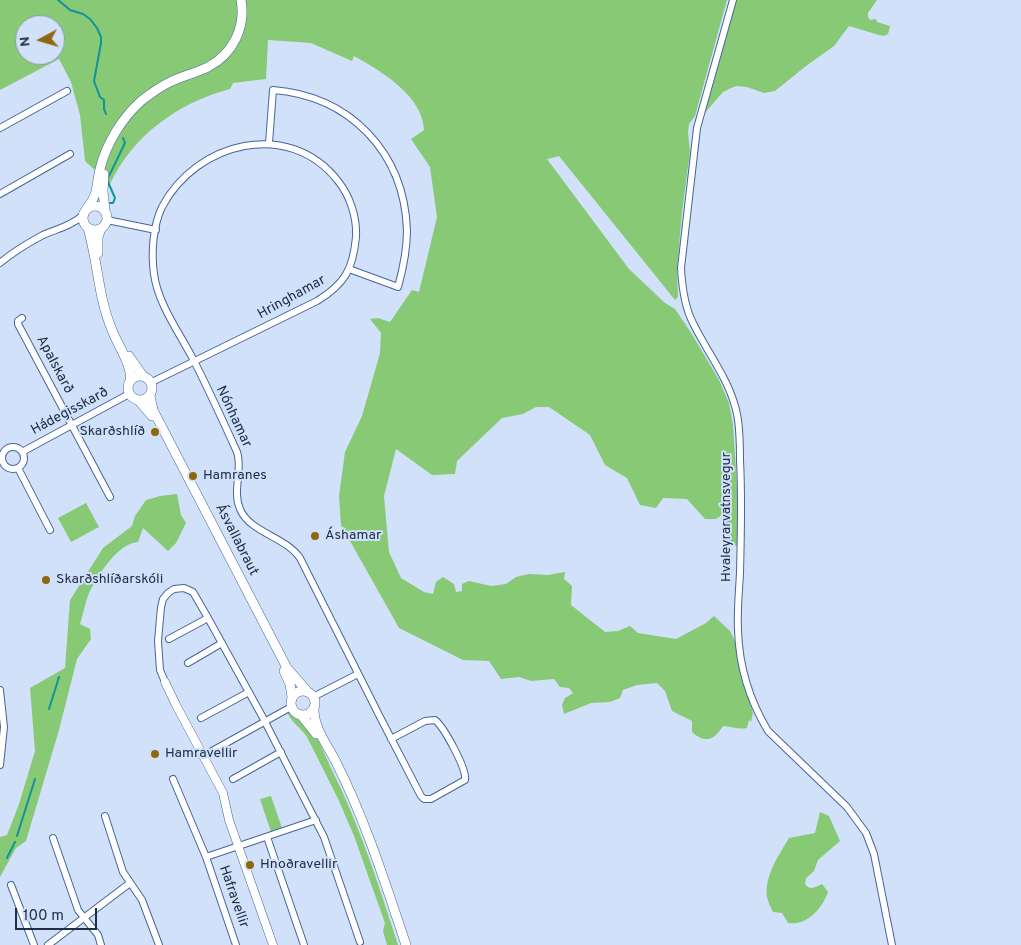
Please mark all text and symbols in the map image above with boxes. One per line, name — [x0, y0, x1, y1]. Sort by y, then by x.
north arrow — [15, 15, 65, 65]
text: N — [17, 36, 35, 47]
street label: Hringhamar — [255, 272, 329, 324]
street label: Apalskarð — [32, 333, 76, 397]
street label: Nónhamar — [211, 384, 255, 450]
street label: Hádegisskarð — [28, 385, 112, 439]
place label: Skarðshlíð — [79, 424, 145, 440]
marker: Skarðshlíð — [149, 426, 161, 438]
street label: Hvaleyrarvatnsvegur — [719, 452, 735, 582]
place label: Hamranes — [203, 468, 267, 484]
marker: Hamranes — [187, 470, 199, 482]
street label: Ásvallabraut — [211, 501, 261, 579]
place label: Áshamar — [325, 528, 381, 544]
marker: Áshamar — [309, 530, 321, 542]
place label: Skarðshlíðarskóli — [56, 572, 163, 588]
marker: Skarðshlíðarskóli — [40, 574, 52, 586]
place label: Hamravellir — [165, 746, 237, 762]
marker: Hamravellir — [149, 748, 161, 760]
place label: Hnoðravellir — [260, 857, 337, 873]
marker: Hnoðravellir — [244, 859, 256, 871]
street label: Hafravellir — [214, 864, 252, 930]
scale bar — [18, 898, 100, 930]
text: 100 m — [23, 907, 64, 926]

